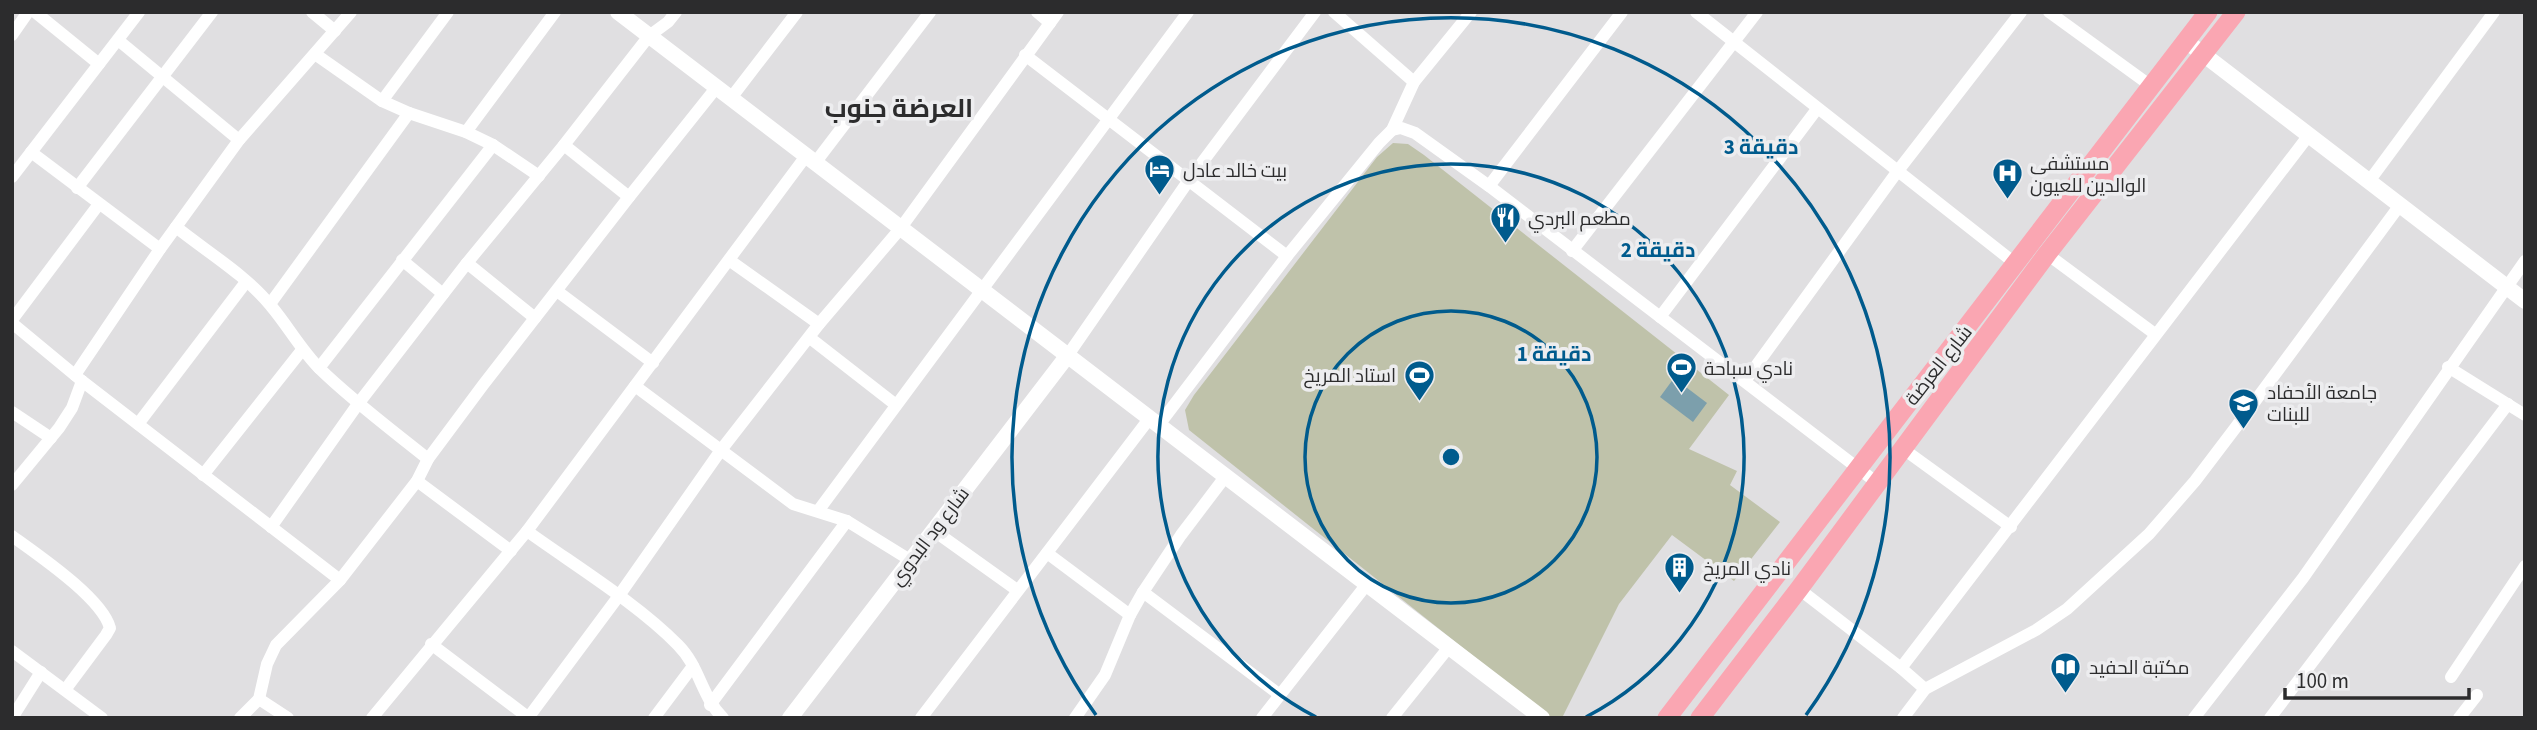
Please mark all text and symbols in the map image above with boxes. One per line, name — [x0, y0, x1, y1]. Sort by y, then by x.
district label: العرضة جنوب — [825, 90, 973, 127]
text: 3 دقيقة — [1724, 132, 1798, 162]
place label: مستشفى الوالدين للعيون — [2030, 151, 2146, 200]
hotel icon: بيت خالد عادل — [1143, 153, 1177, 197]
hospital icon: مستشفى الوالدين للعيون — [1990, 157, 2024, 201]
place label: بيت خالد عادل — [1183, 158, 1287, 185]
restaurant icon: مطعم البردي — [1488, 201, 1522, 245]
place label: مطعم البردي — [1528, 206, 1631, 233]
text: 2 دقيقة — [1621, 235, 1695, 265]
street label: شارع العرضة — [1899, 320, 1979, 412]
text: 1 دقيقة — [1517, 339, 1591, 369]
sports icon: نادي سباحة — [1664, 351, 1698, 395]
place label: نادي سباحة — [1704, 356, 1793, 383]
sports icon: استاد المريخ — [1402, 358, 1436, 402]
place label: استاد المريخ — [1304, 363, 1396, 390]
place label: جامعة الأحفاد للبنات — [2267, 380, 2377, 429]
school or university icon: جامعة الأحفاد للبنات — [2227, 386, 2261, 430]
centre of rings — [1439, 445, 1463, 469]
street label: شارع ود البدوي — [884, 482, 976, 592]
building icon: نادي المريخ — [1663, 551, 1697, 595]
place label: نادي المريخ — [1703, 556, 1791, 583]
library icon: مكتبة الحفيد — [2049, 650, 2083, 694]
place label: مكتبة الحفيد — [2089, 655, 2189, 682]
scale bar — [2285, 656, 2469, 700]
text: 100 m — [2296, 666, 2349, 696]

